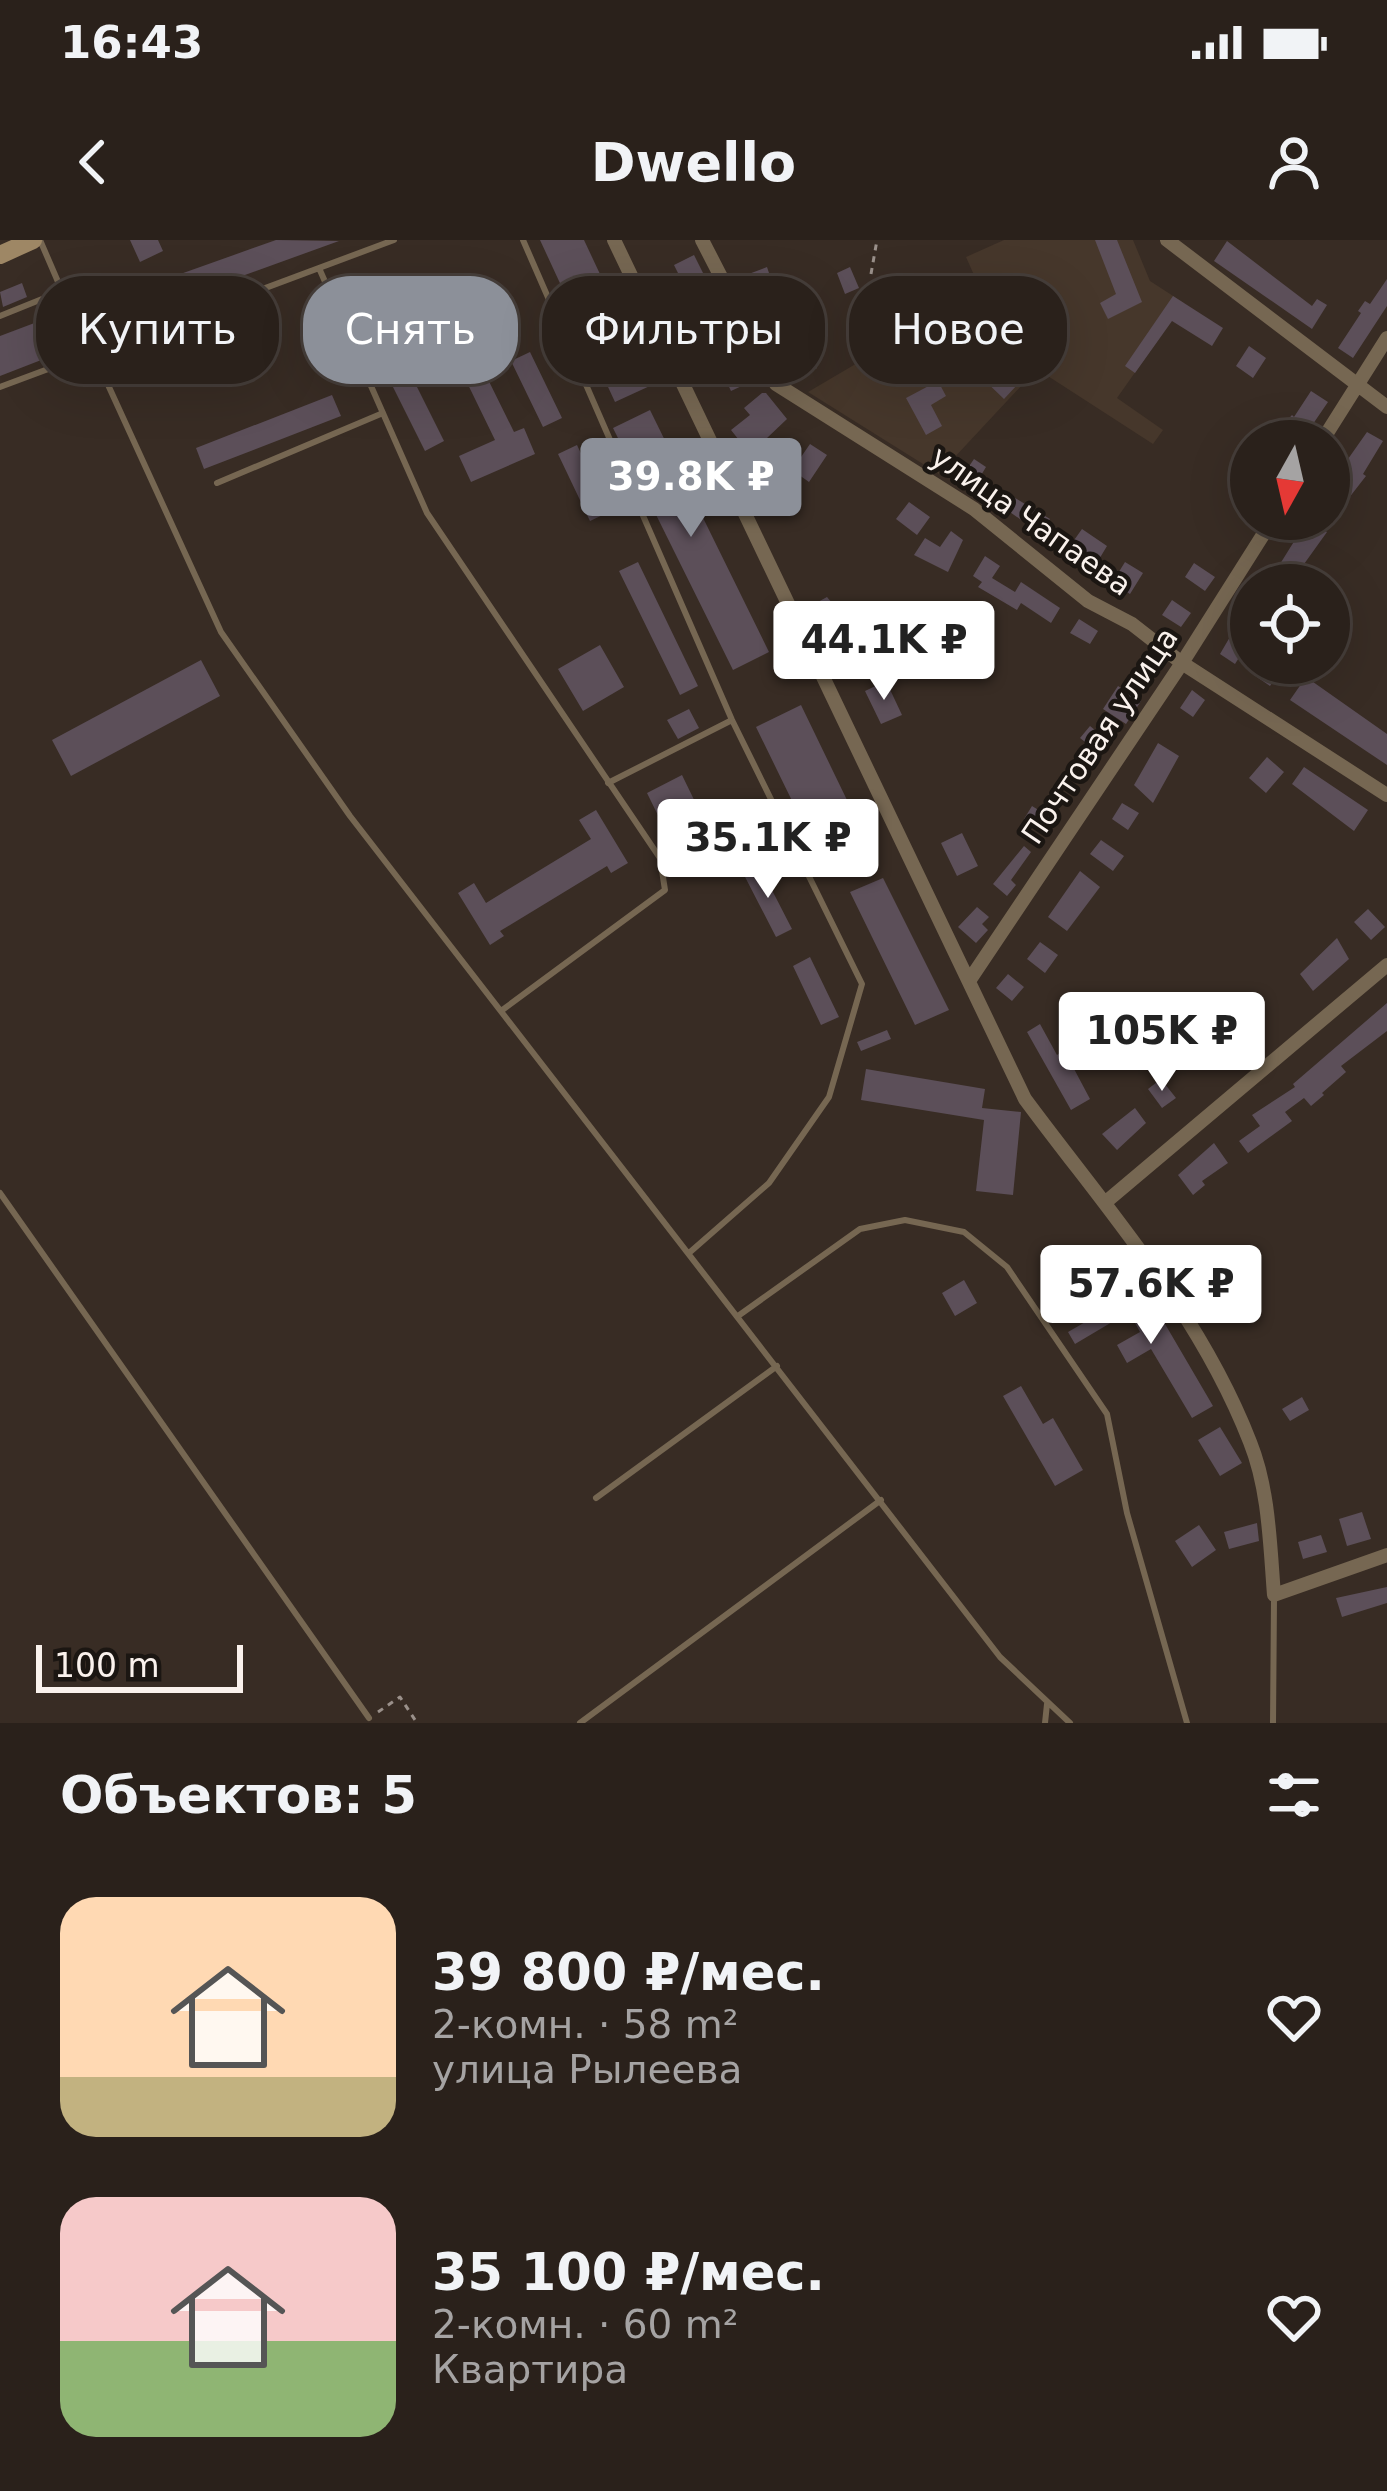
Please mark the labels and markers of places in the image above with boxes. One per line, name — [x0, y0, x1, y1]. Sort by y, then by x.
pin: 39.8K ₽ — [580, 438, 802, 540]
pin: 44.1K ₽ — [773, 601, 995, 703]
pin: 35.1K ₽ — [657, 799, 879, 901]
pin: 105K ₽ — [1064, 992, 1260, 1094]
pin: 57.6K ₽ — [1040, 1245, 1262, 1347]

